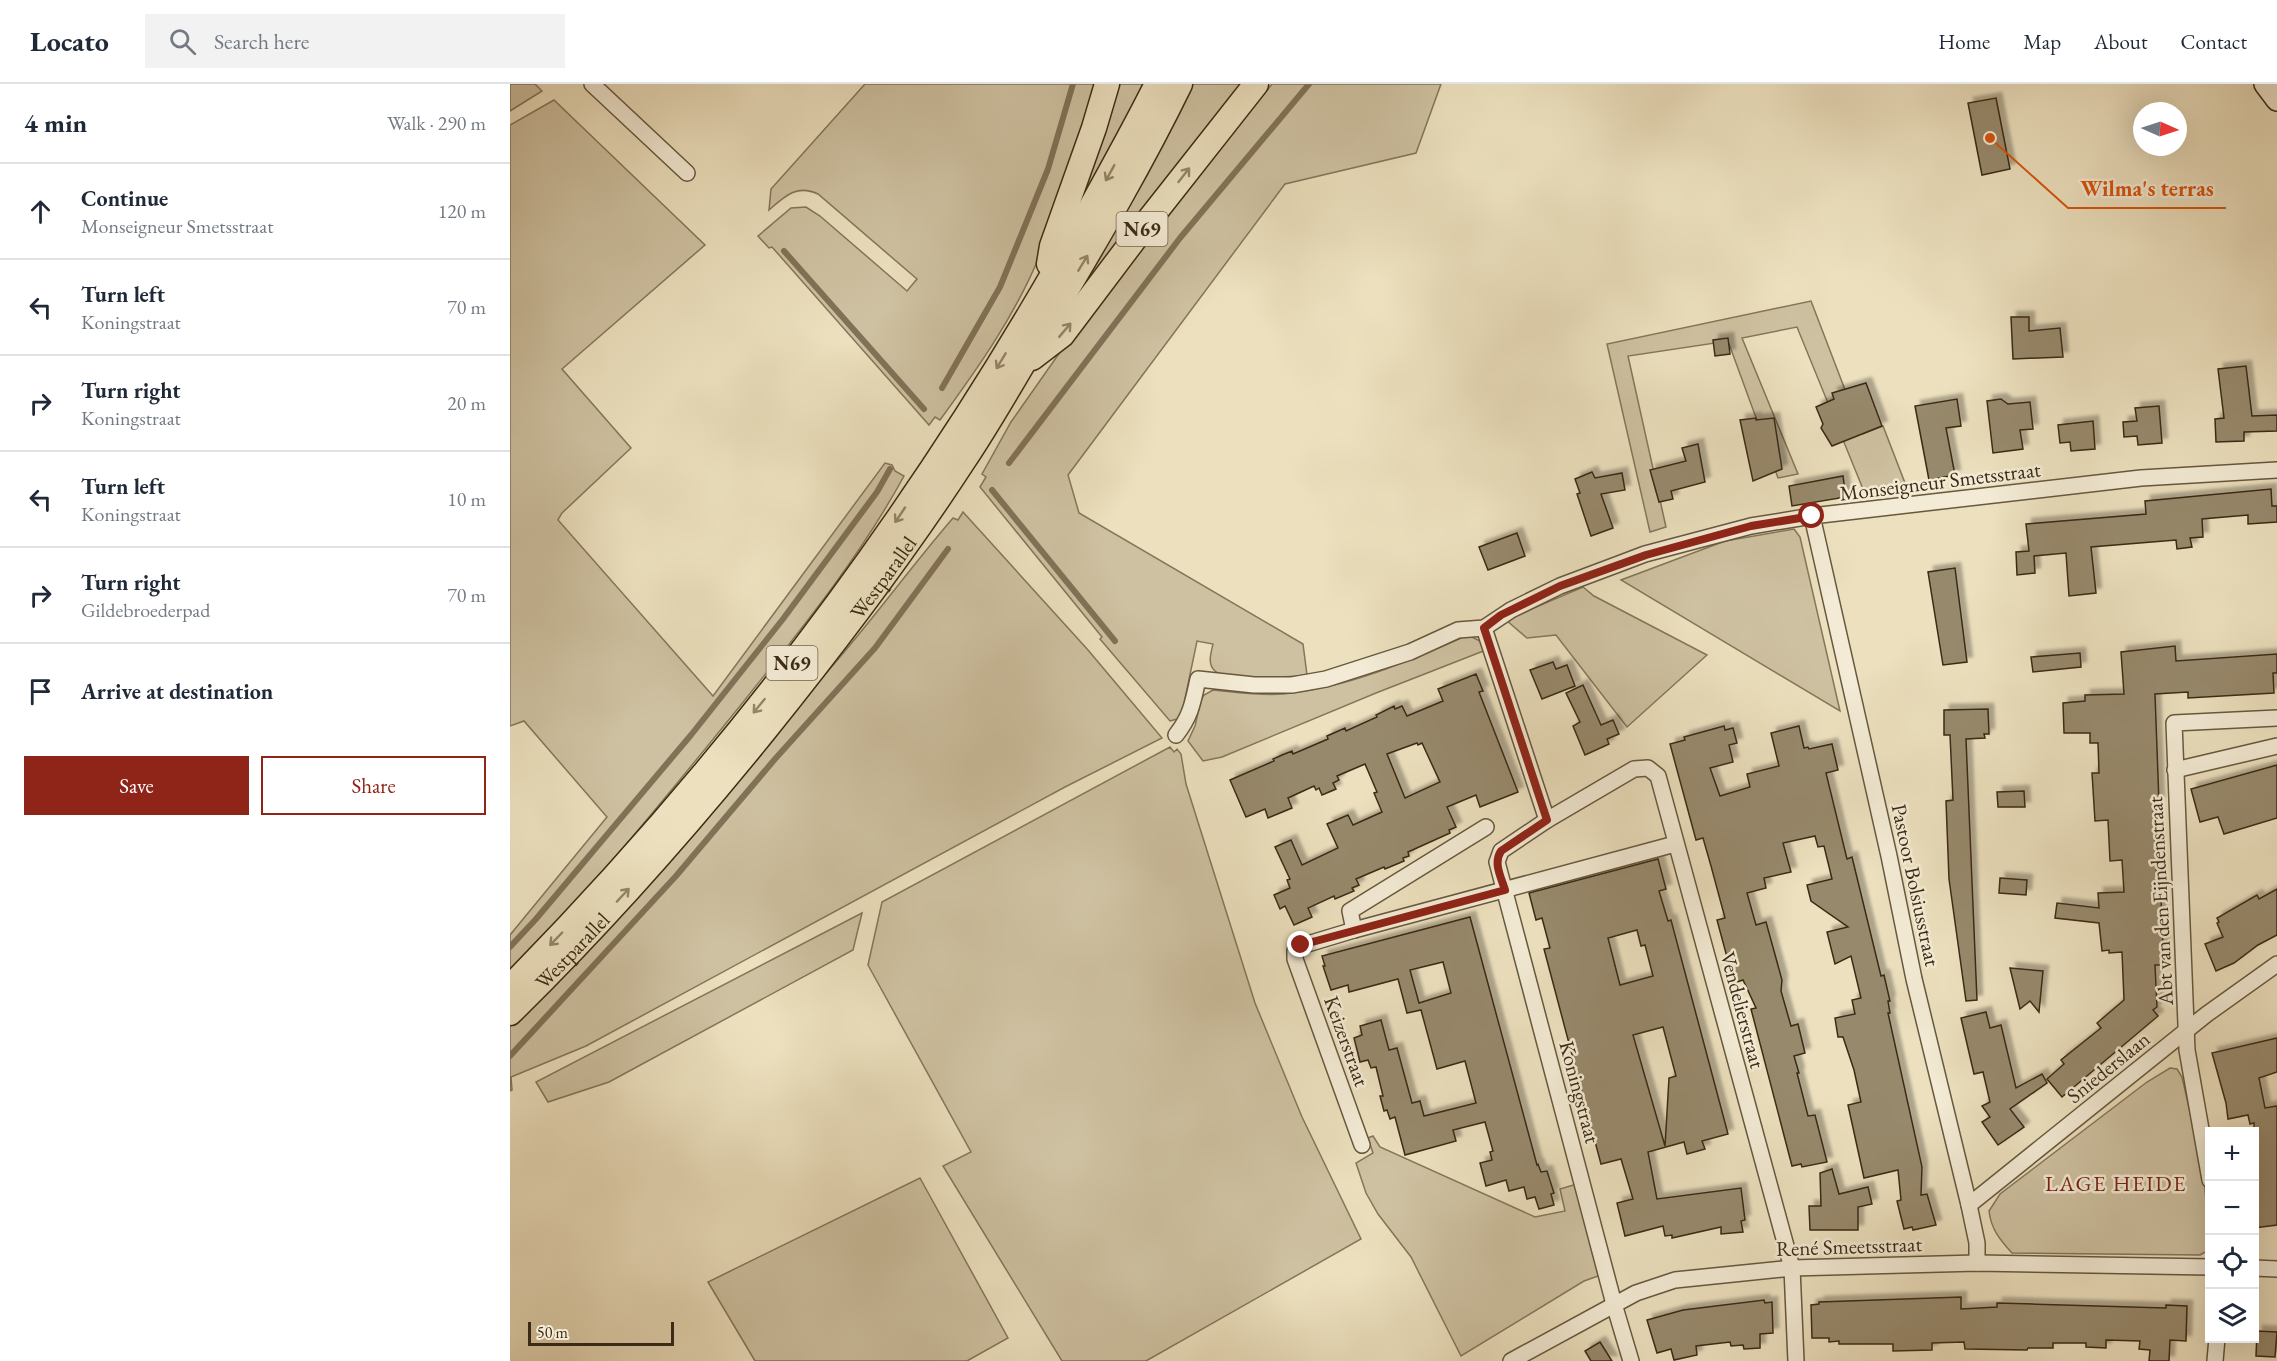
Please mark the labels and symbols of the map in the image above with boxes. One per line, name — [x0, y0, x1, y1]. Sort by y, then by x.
north arrow — [2133, 102, 2187, 156]
one-way arrow — [1104, 163, 1115, 181]
one-way arrow — [1178, 167, 1191, 183]
callout: Wilma's terras — [2068, 168, 2226, 208]
text: Wilma's terras — [2080, 174, 2214, 203]
road number: N69 — [1116, 212, 1168, 246]
one-way arrow — [1077, 255, 1089, 272]
one-way arrow — [1059, 322, 1072, 338]
one-way arrow — [995, 352, 1007, 369]
street label: Monseigneur Smetsstraat — [1838, 455, 2042, 507]
route start — [1798, 502, 1824, 528]
one-way arrow — [894, 506, 906, 523]
street label: Westparallel — [843, 530, 922, 624]
road number: N69 — [766, 646, 818, 680]
one-way arrow — [753, 698, 766, 714]
street label: Abt van den Eijndenstraat — [2141, 795, 2179, 1007]
street label: Pastoor Bolsiusstraat — [1886, 801, 1946, 969]
one-way arrow — [616, 888, 630, 903]
street label: Westparallel — [529, 906, 615, 994]
one-way arrow — [549, 931, 563, 946]
route end — [1287, 931, 1313, 957]
street label: Vendelierstraat — [1715, 949, 1772, 1071]
street label: Keizerstraat — [1318, 992, 1376, 1090]
street label: Sniederslaan — [2061, 1025, 2155, 1109]
street label: Koningstraat — [1553, 1038, 1607, 1147]
district label: LAGE HEIDE — [2045, 1169, 2187, 1198]
street label: René Smeetsstraat — [1776, 1230, 1923, 1262]
scale bar — [528, 1319, 674, 1346]

